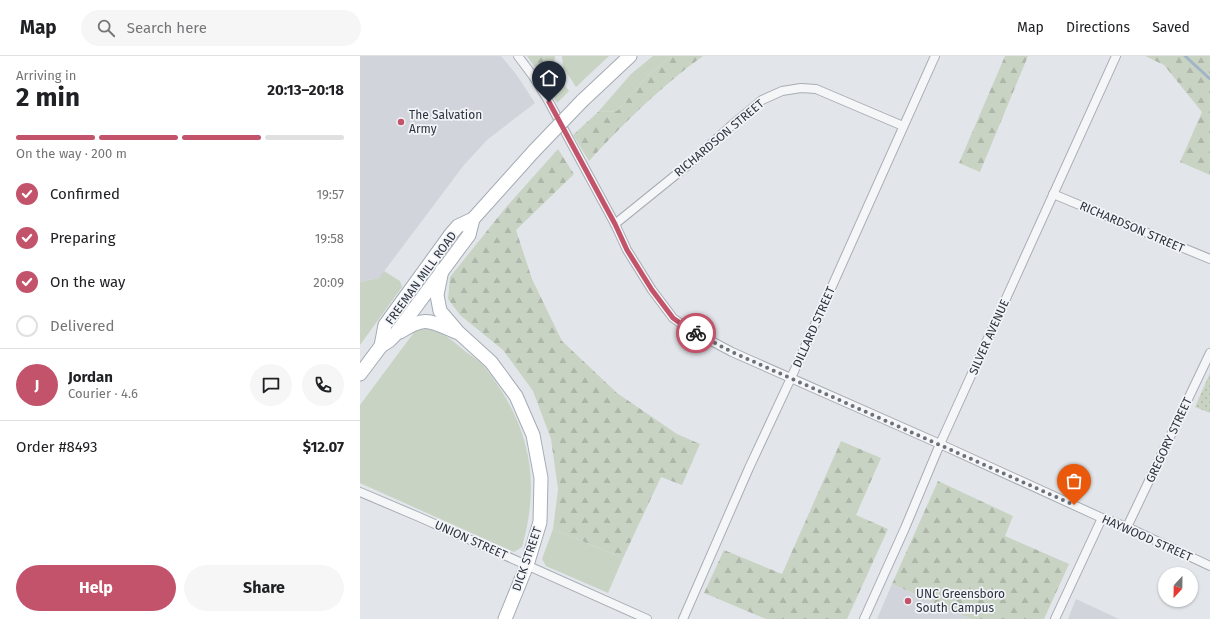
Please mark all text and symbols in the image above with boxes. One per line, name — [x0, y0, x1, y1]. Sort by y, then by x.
search box — [81, 10, 361, 46]
text: Map — [20, 16, 57, 39]
icon: search — [95, 17, 117, 39]
text: Search here — [127, 19, 207, 37]
text: Map — [1017, 19, 1044, 36]
text: Directions — [1066, 19, 1130, 36]
text: Saved — [1152, 19, 1190, 36]
pin — [532, 61, 566, 102]
icon: home — [538, 67, 560, 89]
text: Arriving in — [16, 68, 76, 83]
text: 20:13–20:18 — [267, 81, 344, 99]
text: 2 min — [16, 82, 80, 113]
street label: RICHARDSON STREET — [671, 96, 767, 180]
place label: The Salvation Army — [409, 108, 482, 136]
marker: The Salvation Army — [396, 117, 406, 127]
text: On the way · 200 m — [16, 146, 127, 161]
icon: check — [16, 183, 38, 205]
text: Confirmed — [50, 185, 120, 203]
text: 19:57 — [316, 187, 344, 202]
street label: RICHARDSON STREET — [1077, 199, 1187, 256]
icon: check — [16, 227, 38, 249]
text: Preparing — [50, 229, 115, 247]
street label: FREEMAN MILL ROAD — [383, 229, 460, 327]
text: 19:58 — [315, 231, 344, 246]
icon: check — [16, 271, 38, 293]
text: On the way — [50, 273, 125, 291]
text: 20:09 — [313, 275, 344, 290]
street label: DILLARD STREET — [790, 284, 838, 370]
street label: SILVER AVENUE — [966, 297, 1012, 377]
courier — [676, 313, 716, 353]
text: Delivered — [50, 317, 114, 335]
icon: bike — [685, 322, 707, 344]
button: chat — [250, 364, 292, 406]
button: phone — [302, 364, 344, 406]
text: Jordan — [68, 368, 113, 386]
text: J — [35, 376, 39, 394]
text: Courier · 4.6 — [68, 386, 138, 401]
street label: GREGORY STREET — [1143, 394, 1195, 485]
text: Order #8493 — [16, 438, 97, 456]
text: $12.07 — [303, 438, 344, 456]
pin — [1057, 464, 1091, 505]
icon: bag — [1063, 470, 1085, 492]
street label: HAYWOOD STREET — [1100, 512, 1195, 564]
street label: UNION STREET — [432, 518, 510, 563]
street label: DICK STREET — [509, 524, 545, 593]
button: Help — [16, 565, 176, 611]
button: Share — [184, 565, 344, 611]
north arrow — [1158, 567, 1198, 607]
map controls — [1158, 567, 1198, 607]
place label: UNC Greensboro South Campus — [916, 587, 1005, 615]
marker: UNC Greensboro South Campus — [903, 596, 913, 606]

